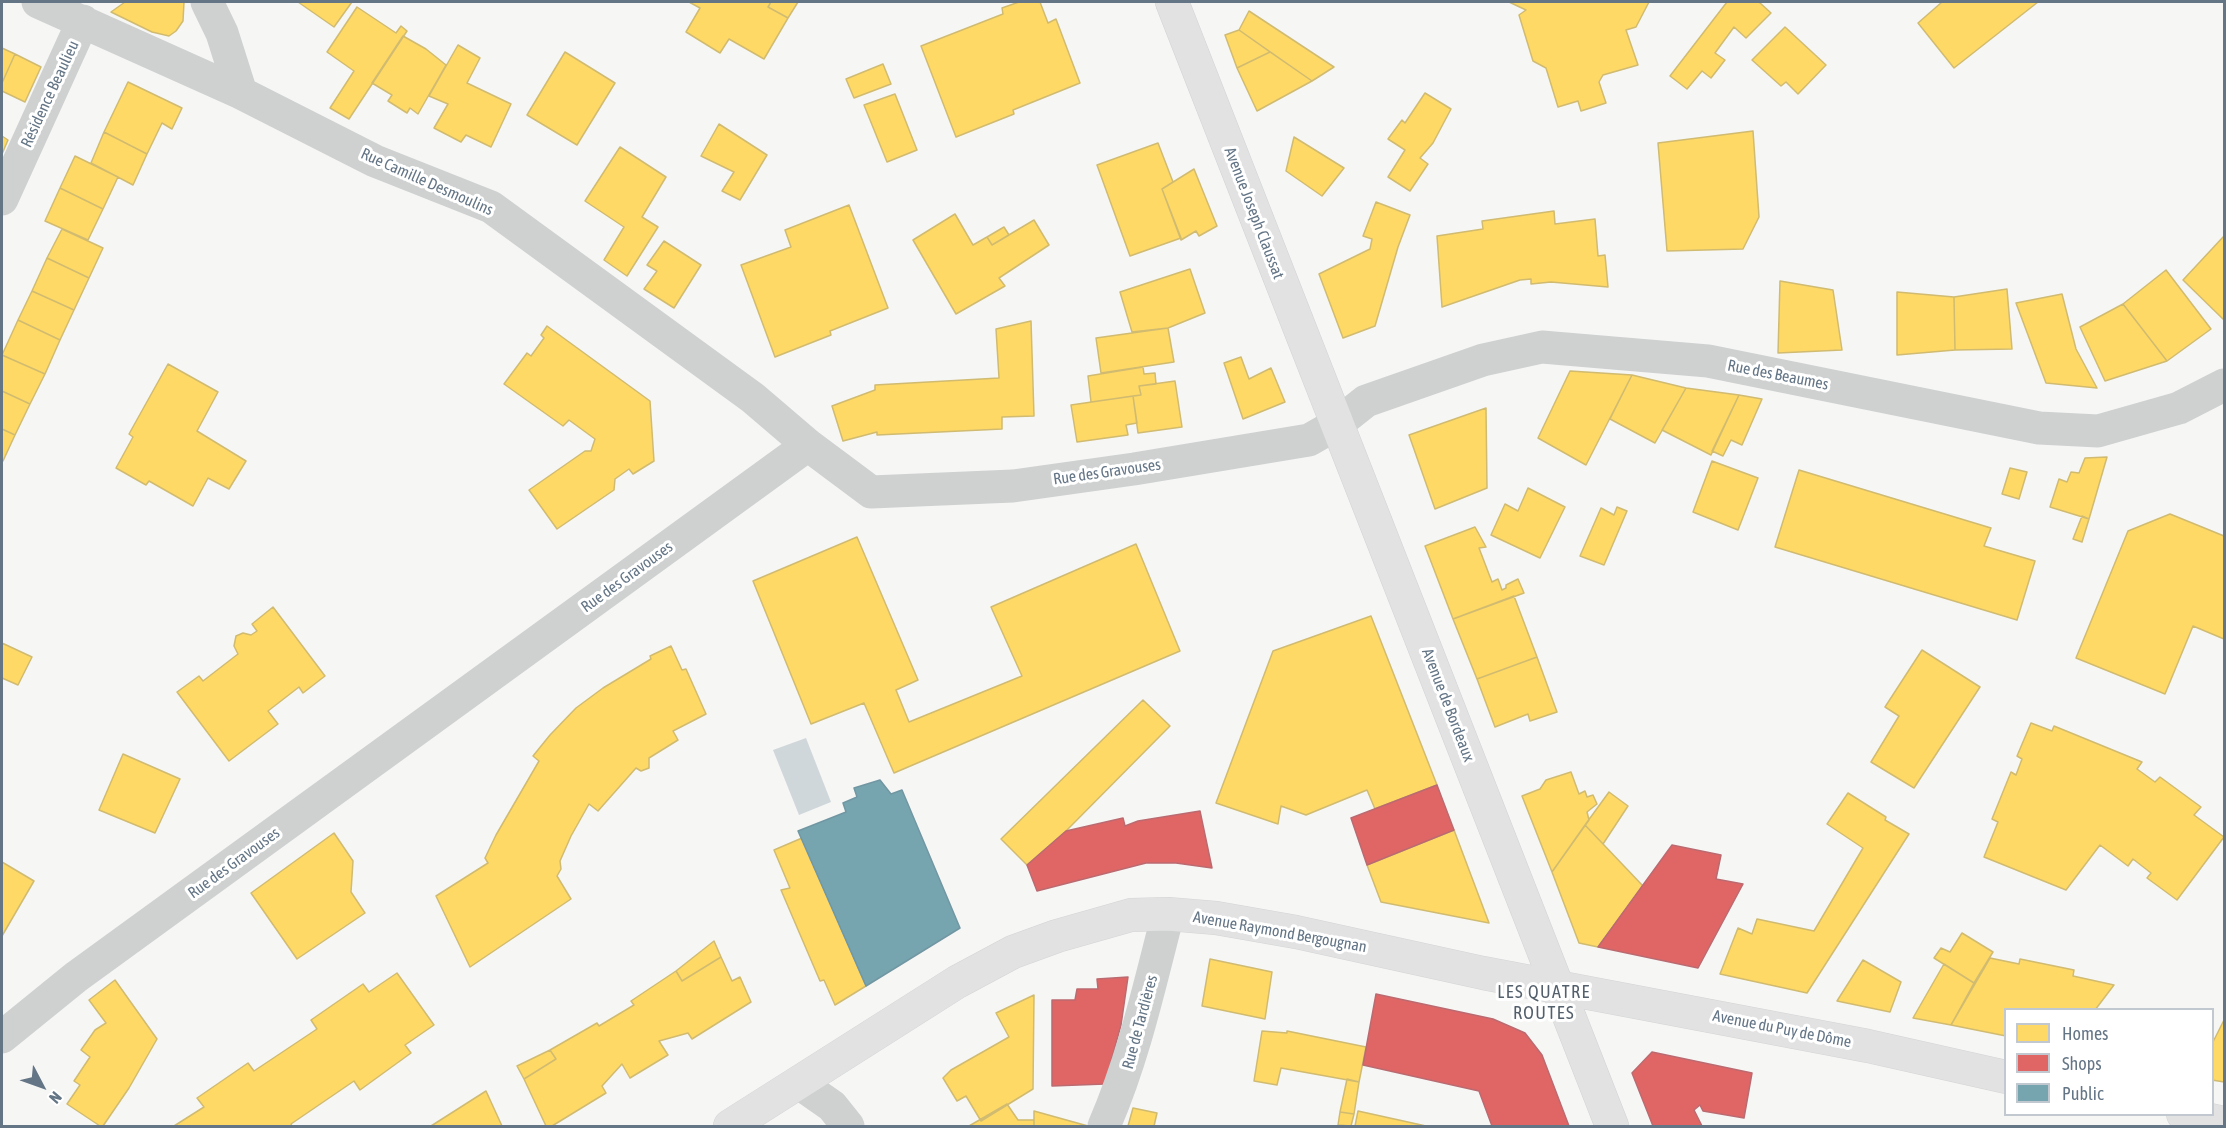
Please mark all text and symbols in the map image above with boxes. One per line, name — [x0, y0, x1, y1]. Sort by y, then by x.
street label: Résidence Beaulieu — [17, 38, 83, 150]
street label: Rue Camille Desmoulins — [358, 144, 496, 220]
street label: Avenue Joseph Claussat — [1220, 144, 1288, 282]
street label: Rue des Beaumes — [1726, 356, 1830, 394]
street label: Rue des Gravouses — [1052, 455, 1162, 489]
street label: Rue des Gravouses — [577, 537, 677, 617]
street label: Avenue de Bordeaux — [1418, 646, 1478, 764]
street label: Rue des Gravouses — [184, 823, 284, 903]
street label: Avenue Raymond Bergougnan — [1192, 907, 1368, 957]
street label: Rue de Tardières — [1118, 973, 1162, 1071]
district label: LES QUATRE ROUTES — [1497, 981, 1591, 1024]
street label: Avenue du Puy de Dôme — [1711, 1006, 1853, 1052]
legend — [2004, 1008, 2214, 1116]
text: Homes — [2062, 1023, 2108, 1044]
text: Shops — [2062, 1053, 2102, 1074]
north arrow — [12, 1056, 72, 1116]
text: Public — [2062, 1083, 2104, 1104]
text: N — [46, 1088, 65, 1107]

